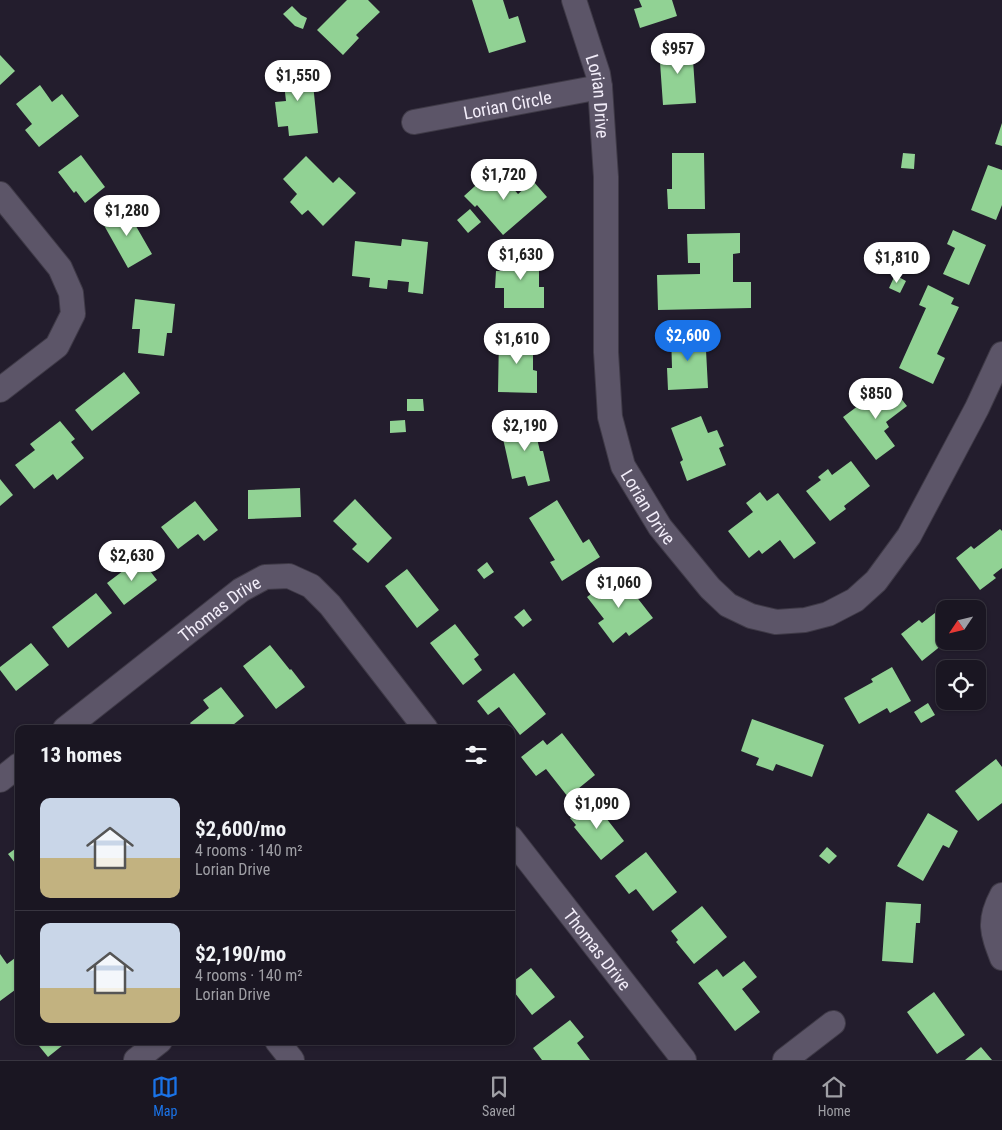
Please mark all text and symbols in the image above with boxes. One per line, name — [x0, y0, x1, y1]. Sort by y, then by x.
pin: $957 — [648, 32, 708, 75]
text: $957 — [662, 39, 694, 58]
street label: Lorian Drive — [582, 52, 614, 139]
pin: $1,550 — [257, 59, 339, 102]
text: $1,550 — [276, 66, 320, 85]
street label: Lorian Circle — [462, 86, 553, 123]
pin: $1,720 — [463, 158, 545, 201]
text: $1,720 — [482, 165, 526, 184]
pin: $1,280 — [86, 194, 168, 237]
text: $1,280 — [105, 201, 149, 220]
pin: $1,630 — [480, 238, 562, 281]
pin: $1,810 — [856, 242, 938, 284]
text: $1,630 — [499, 245, 543, 264]
text: $1,810 — [875, 248, 919, 267]
pin: $2,600 — [647, 320, 729, 362]
pin: $1,610 — [476, 322, 558, 365]
text: $2,600 — [666, 326, 710, 345]
text: $1,610 — [495, 329, 539, 348]
pin: $850 — [846, 378, 906, 420]
text: $850 — [860, 384, 892, 403]
pin: $2,190 — [484, 410, 566, 452]
text: $2,190 — [503, 416, 547, 435]
street label: Lorian Drive — [617, 465, 680, 548]
pin: $2,630 — [91, 540, 173, 582]
text: $2,630 — [110, 546, 154, 565]
pin: $1,060 — [578, 566, 660, 609]
street label: Thomas Drive — [174, 571, 264, 646]
text: $1,060 — [597, 573, 641, 592]
north arrow — [936, 600, 986, 650]
map controls — [936, 600, 986, 710]
button: locate — [936, 660, 986, 710]
icon: filters — [462, 741, 490, 769]
text: 13 homes — [40, 743, 122, 767]
pin: $1,090 — [556, 788, 638, 830]
text: $1,090 — [575, 794, 619, 813]
text: $2,600/mo — [195, 817, 286, 841]
icon: home — [80, 818, 140, 878]
text: 4 rooms · 140 m² — [195, 841, 303, 860]
text: Lorian Drive — [195, 860, 270, 879]
street label: Thomas Drive — [559, 904, 636, 994]
text: $2,190/mo — [195, 942, 286, 966]
icon: home — [80, 943, 140, 1003]
text: 4 rooms · 140 m² — [195, 966, 303, 985]
text: Lorian Drive — [195, 985, 270, 1004]
tab: Map — [151, 1073, 179, 1119]
tab: Saved — [482, 1073, 515, 1119]
tab: Home — [818, 1073, 851, 1119]

